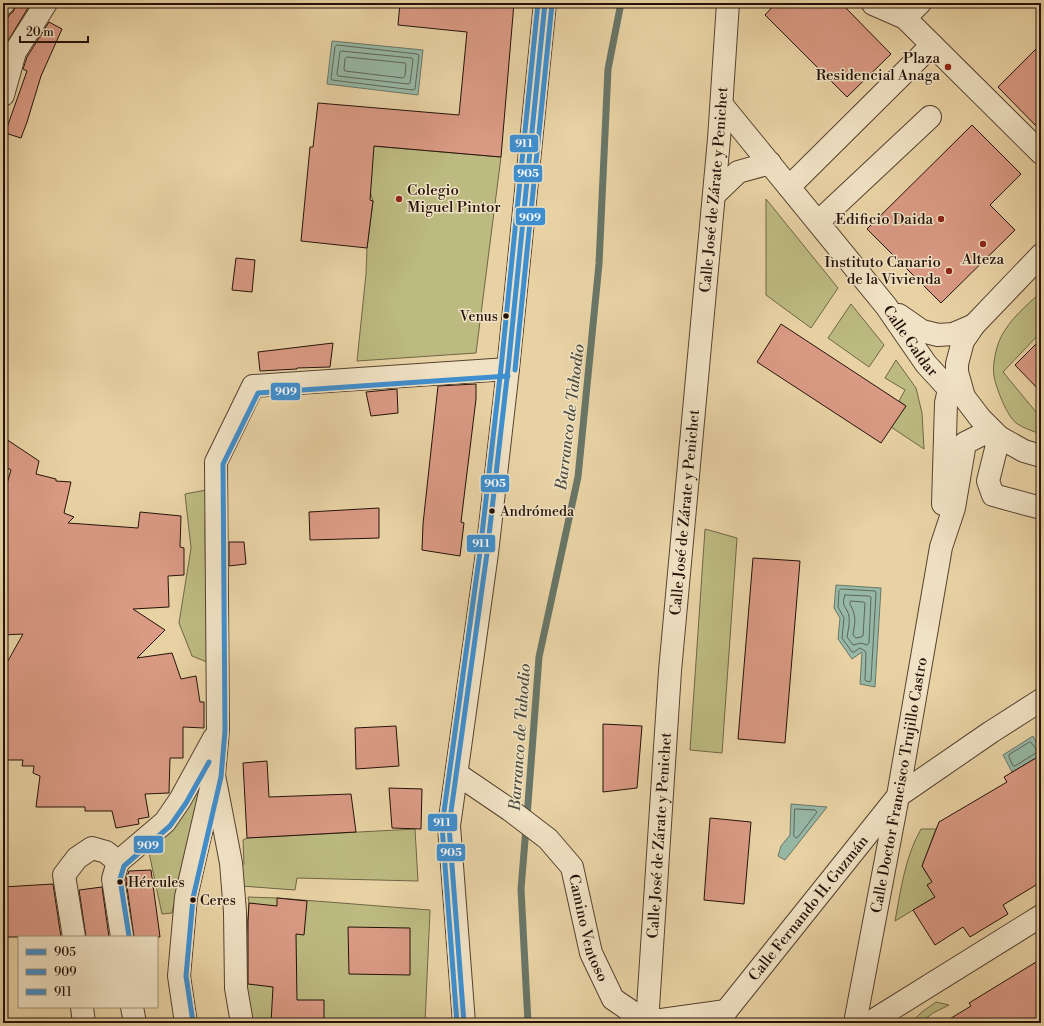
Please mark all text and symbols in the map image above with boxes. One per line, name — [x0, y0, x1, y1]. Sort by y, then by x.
scale bar — [20, 18, 88, 44]
text: 20 m — [26, 25, 54, 40]
place label: Plaza Residencial Anaga — [816, 49, 940, 85]
marker: Plaza Residencial Anaga — [943, 62, 953, 72]
street label: Calle José de Zárate y Penichet — [696, 86, 732, 294]
line badge: 911 — [509, 134, 539, 153]
text: 911 — [515, 137, 533, 151]
line badge: 905 — [513, 164, 543, 183]
text: 905 — [517, 167, 539, 181]
place label: Colegio Miguel Pintor — [407, 181, 501, 217]
marker: Colegio Miguel Pintor — [394, 194, 404, 204]
line badge: 909 — [515, 207, 546, 226]
place label: Edificio Daida — [836, 210, 933, 229]
text: 909 — [519, 211, 541, 225]
marker: Edificio Daida — [936, 214, 946, 224]
marker: Alteza — [978, 239, 988, 249]
place label: Alteza — [961, 250, 1005, 269]
place label: Instituto Canario de la Vivienda — [825, 253, 941, 289]
marker: Instituto Canario de la Vivienda — [944, 266, 954, 276]
street label: Calle Galdar — [878, 302, 942, 381]
place label: Venus — [459, 308, 498, 326]
marker: Venus — [501, 311, 511, 321]
water label: Barranco de Tahodio — [551, 343, 589, 492]
line badge: 909 — [270, 382, 301, 401]
text: 909 — [275, 385, 297, 399]
street label: Calle José de Zárate y Penichet — [666, 408, 704, 616]
line badge: 905 — [480, 474, 510, 493]
text: 905 — [484, 477, 506, 491]
place label: Andrómeda — [499, 503, 575, 521]
marker: Andrómeda — [487, 506, 497, 516]
line badge: 911 — [466, 534, 496, 553]
text: 911 — [472, 537, 490, 551]
street label: Calle Doctor Francisco Trujillo Castro — [867, 656, 932, 915]
water label: Barranco de Tahodio — [505, 663, 535, 812]
street label: Calle José de Zárate y Penichet — [644, 731, 676, 939]
line badge: 911 — [427, 813, 458, 832]
text: 911 — [433, 816, 451, 830]
street label: Calle Fernando H. Guzmán — [745, 832, 873, 985]
line badge: 909 — [133, 835, 164, 854]
text: 909 — [137, 839, 159, 853]
line badge: 905 — [436, 843, 466, 862]
text: 905 — [440, 846, 462, 860]
street label: Camino Ventoso — [564, 873, 612, 985]
place label: Hércules — [128, 874, 185, 892]
marker: Hércules — [115, 877, 125, 887]
place label: Ceres — [200, 892, 236, 910]
marker: Ceres — [188, 895, 198, 905]
legend — [18, 936, 158, 1008]
text: 905 — [54, 945, 76, 960]
text: 909 — [54, 965, 77, 980]
text: 911 — [54, 985, 72, 1000]

